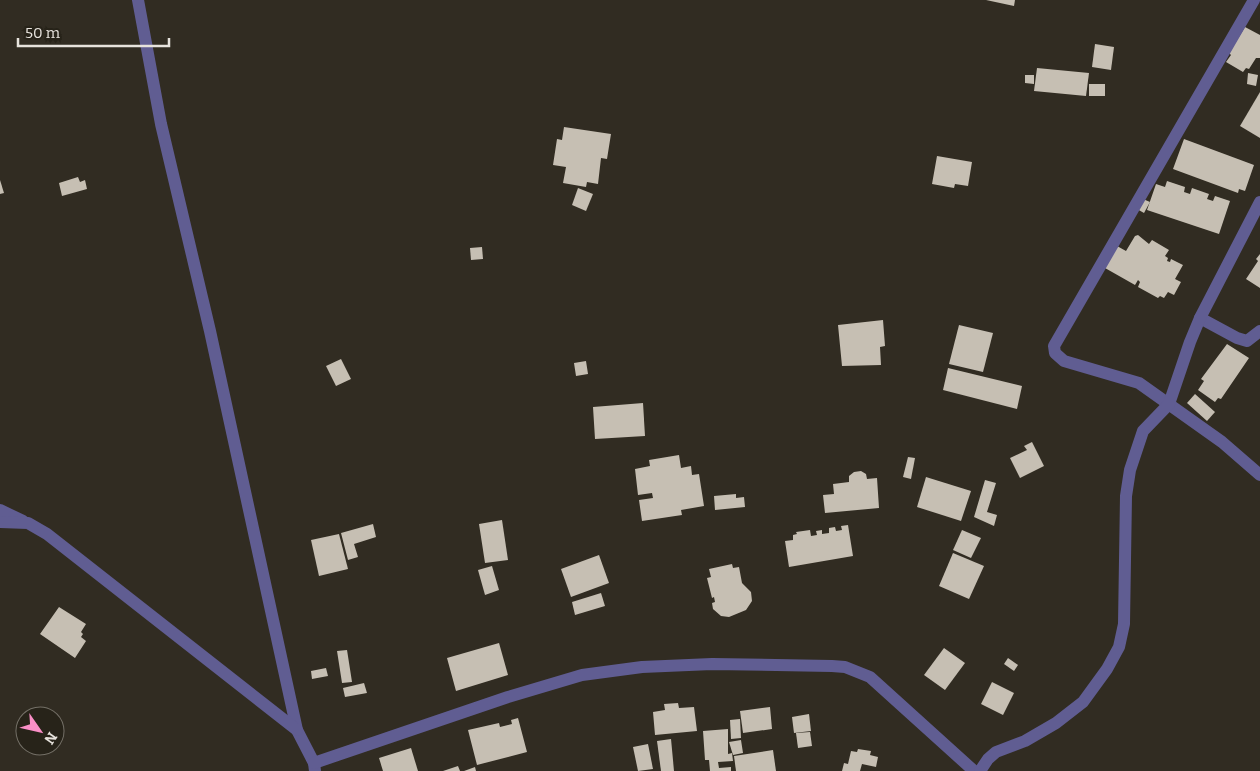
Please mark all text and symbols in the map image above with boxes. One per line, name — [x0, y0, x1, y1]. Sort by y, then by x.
scale bar — [18, 15, 169, 47]
text: 50 m — [25, 24, 61, 42]
north arrow — [15, 706, 65, 756]
text: N — [40, 729, 60, 747]

